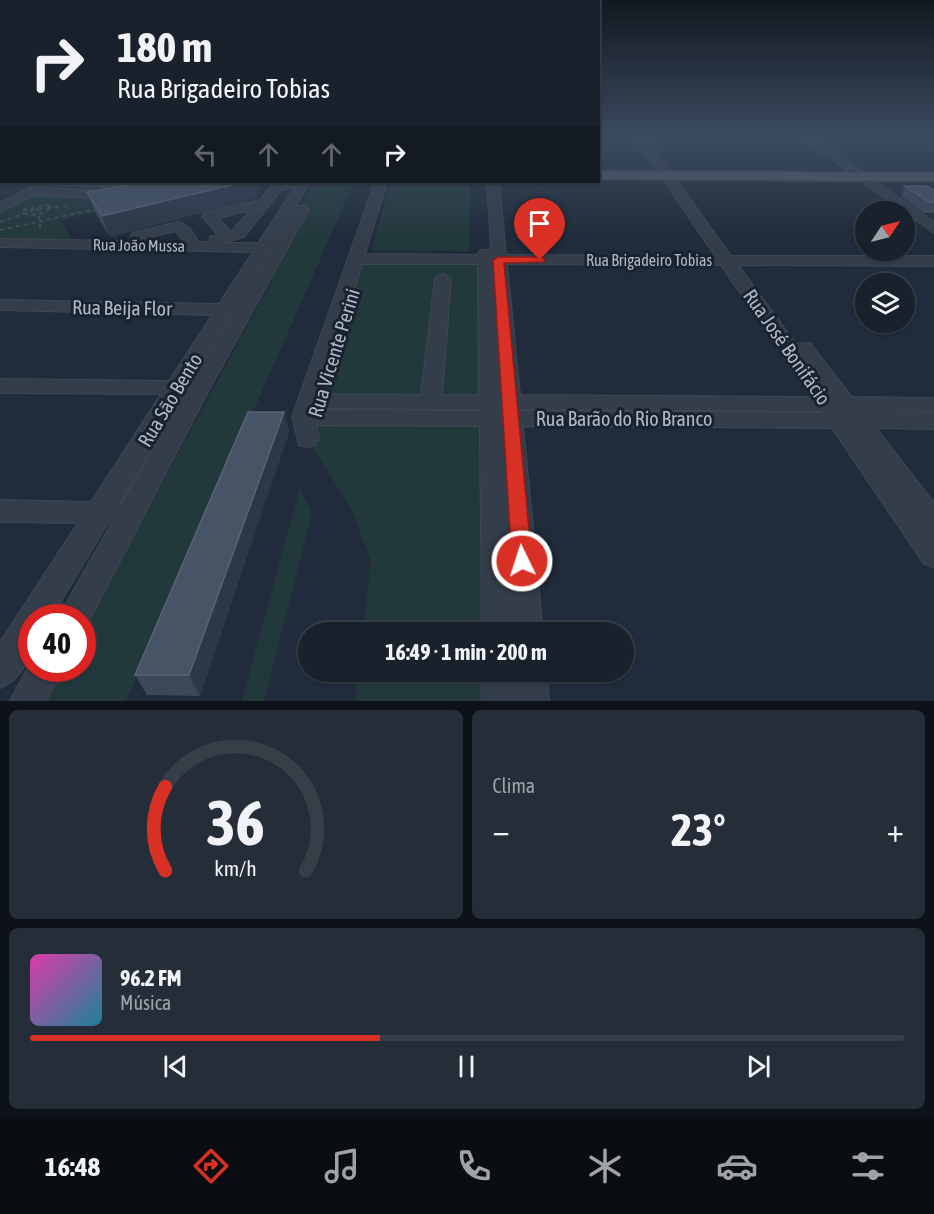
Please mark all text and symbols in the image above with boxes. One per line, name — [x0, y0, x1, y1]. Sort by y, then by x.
text: 180 m — [117, 23, 212, 71]
icon: right — [18, 24, 96, 102]
text: Rua Brigadeiro Tobias — [117, 73, 330, 104]
icon: left — [189, 138, 222, 171]
icon: ahead — [252, 138, 285, 171]
icon: ahead — [315, 138, 348, 171]
icon: right — [378, 138, 411, 171]
pin — [514, 198, 565, 260]
north arrow — [855, 201, 915, 261]
map controls — [855, 201, 915, 333]
icon: arrive — [523, 207, 556, 240]
street label: Rua João Mussa — [93, 235, 185, 255]
street label: Rua Brigadeiro Tobias — [586, 251, 712, 270]
button: layers — [855, 273, 915, 333]
street label: Rua José Bonifácio — [739, 285, 836, 409]
street label: Rua Vicente Perini — [303, 286, 364, 420]
street label: Rua Beija Flor — [72, 295, 173, 320]
street label: Rua São Bento — [133, 349, 206, 451]
street label: Rua Barão do Rio Branco — [536, 407, 712, 430]
position arrow — [490, 529, 554, 593]
speed limit sign: 40 — [18, 604, 96, 682]
text: 16:49 · 1 min · 200 m — [385, 639, 547, 665]
text: Clima — [493, 774, 535, 797]
text: 36 — [206, 787, 265, 858]
text: 23° — [671, 804, 726, 856]
text: − — [493, 811, 510, 849]
text: + — [887, 811, 904, 849]
text: km/h — [214, 857, 257, 882]
text: 96.2 FM — [120, 965, 182, 991]
text: Música — [120, 991, 171, 1014]
icon: previous — [159, 1050, 192, 1083]
icon: pause — [450, 1050, 483, 1083]
icon: next — [742, 1050, 775, 1083]
icon: directions — [190, 1145, 232, 1187]
icon: music — [321, 1145, 363, 1187]
icon: phone — [453, 1145, 495, 1187]
icon: climate — [584, 1145, 626, 1187]
icon: car — [716, 1145, 758, 1187]
icon: filters — [847, 1145, 889, 1187]
text: 16:48 — [45, 1151, 100, 1182]

